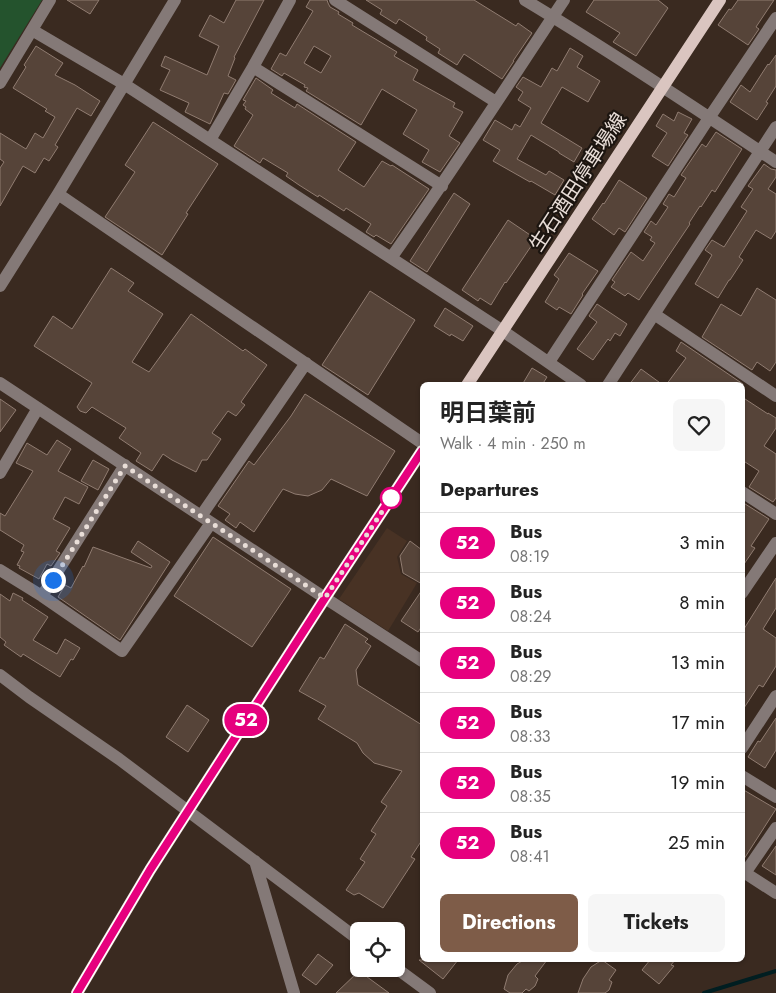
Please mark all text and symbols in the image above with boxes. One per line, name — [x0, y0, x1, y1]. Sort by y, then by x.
street label: 生石酒田停車場線 — [522, 107, 634, 257]
text: 明日葉前 — [440, 395, 536, 430]
button: heart — [673, 399, 725, 451]
text: Walk · 4 min · 250 m — [440, 432, 586, 455]
text: Departures — [440, 476, 539, 503]
unlabelled marker — [380, 487, 402, 509]
text: Bus — [510, 518, 542, 545]
text: 3 min — [679, 529, 725, 556]
text: 52 — [456, 530, 479, 556]
text: 08:19 — [510, 545, 550, 568]
your location — [41, 568, 66, 593]
text: Bus — [510, 578, 542, 605]
text: 8 min — [679, 589, 725, 616]
text: 52 — [456, 590, 479, 616]
text: 08:24 — [510, 605, 552, 628]
text: Bus — [510, 638, 542, 665]
text: 13 min — [671, 649, 725, 676]
text: 52 — [456, 650, 479, 676]
text: 08:29 — [510, 665, 551, 688]
text: Bus — [510, 698, 542, 725]
line badge: 52 — [224, 704, 268, 736]
text: 52 — [234, 707, 258, 733]
text: 17 min — [671, 709, 725, 736]
text: 52 — [456, 710, 479, 736]
text: 08:33 — [510, 725, 551, 748]
text: Bus — [510, 758, 542, 785]
text: 19 min — [670, 769, 725, 796]
text: 52 — [456, 770, 479, 796]
text: 08:35 — [510, 785, 551, 808]
text: Bus — [510, 818, 542, 845]
text: 25 min — [668, 829, 725, 856]
text: 52 — [456, 830, 479, 856]
text: 08:41 — [510, 845, 550, 868]
button: Directions — [440, 894, 578, 952]
button: Tickets — [588, 894, 725, 952]
map controls — [350, 922, 405, 977]
button: locate — [350, 922, 405, 977]

